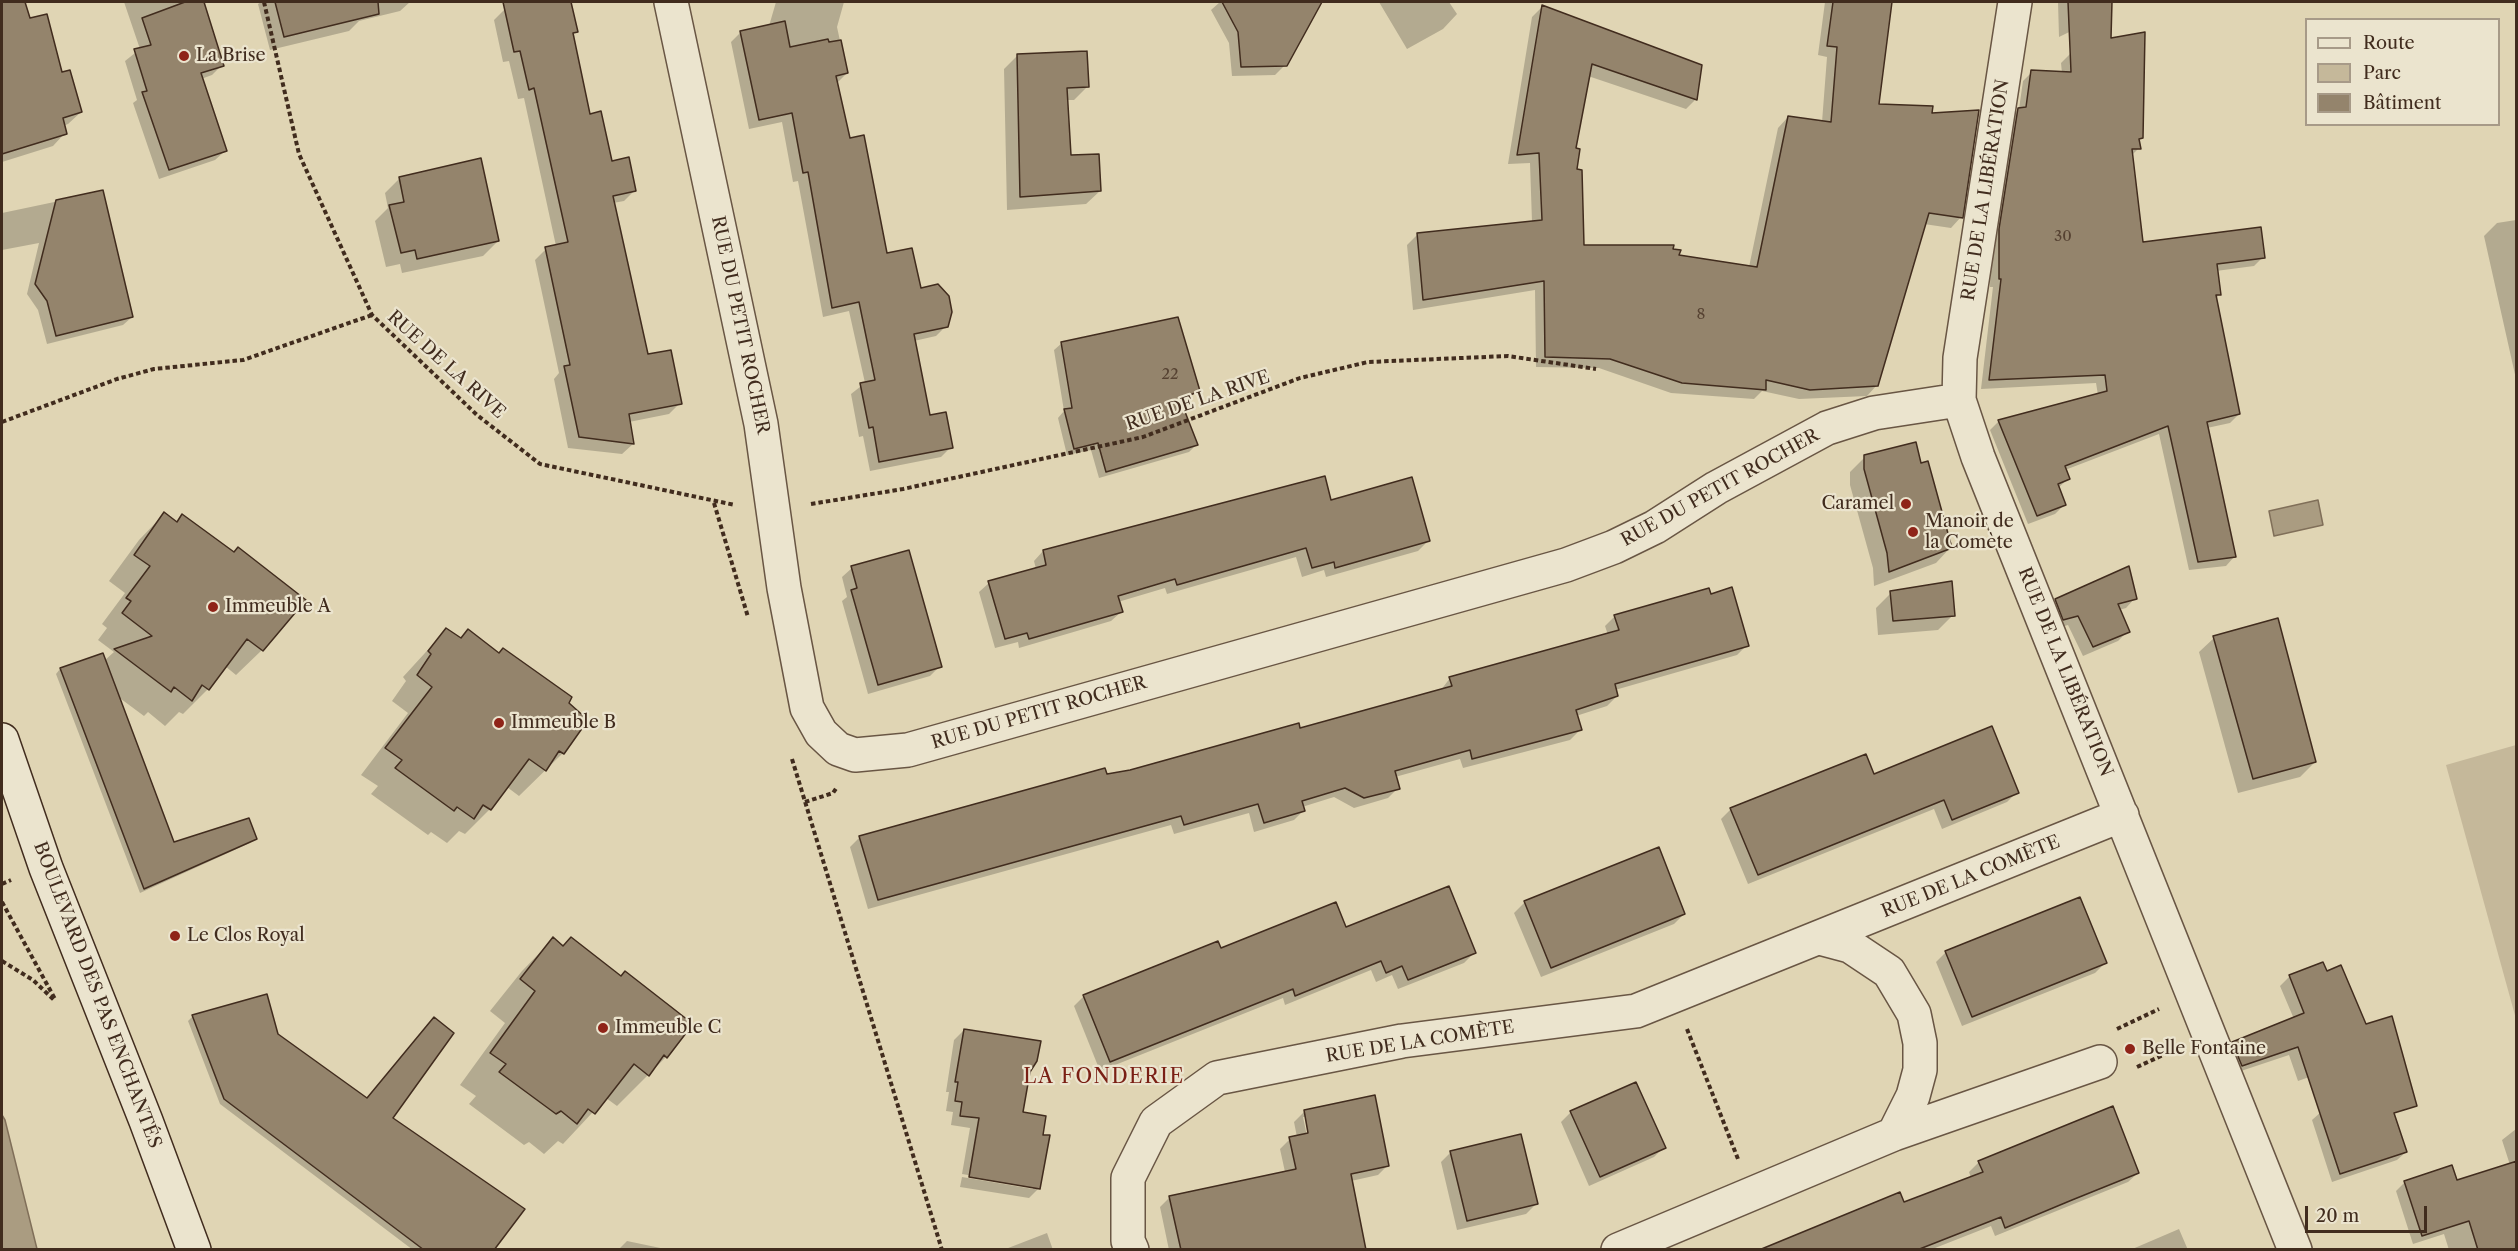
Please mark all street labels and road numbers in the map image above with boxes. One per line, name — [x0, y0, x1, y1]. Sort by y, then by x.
street label: RUE DE LA LIBÉRATION — [1958, 78, 2014, 302]
street label: RUE DU PETIT ROCHER — [706, 214, 774, 436]
street label: RUE DE LA RIVE — [383, 306, 509, 424]
street label: RUE DE LA RIVE — [1123, 366, 1273, 436]
street label: RUE DU PETIT ROCHER — [1617, 425, 1823, 551]
street label: RUE DE LA LIBÉRATION — [2013, 564, 2117, 780]
street label: RUE DU PETIT ROCHER — [929, 672, 1149, 754]
street label: RUE DE LA COMÈTE — [1879, 831, 2063, 923]
street label: BOULEVARD DES PAS ENCHANTÉS — [28, 839, 166, 1151]
street label: RUE DE LA COMÈTE — [1324, 1016, 1516, 1068]

